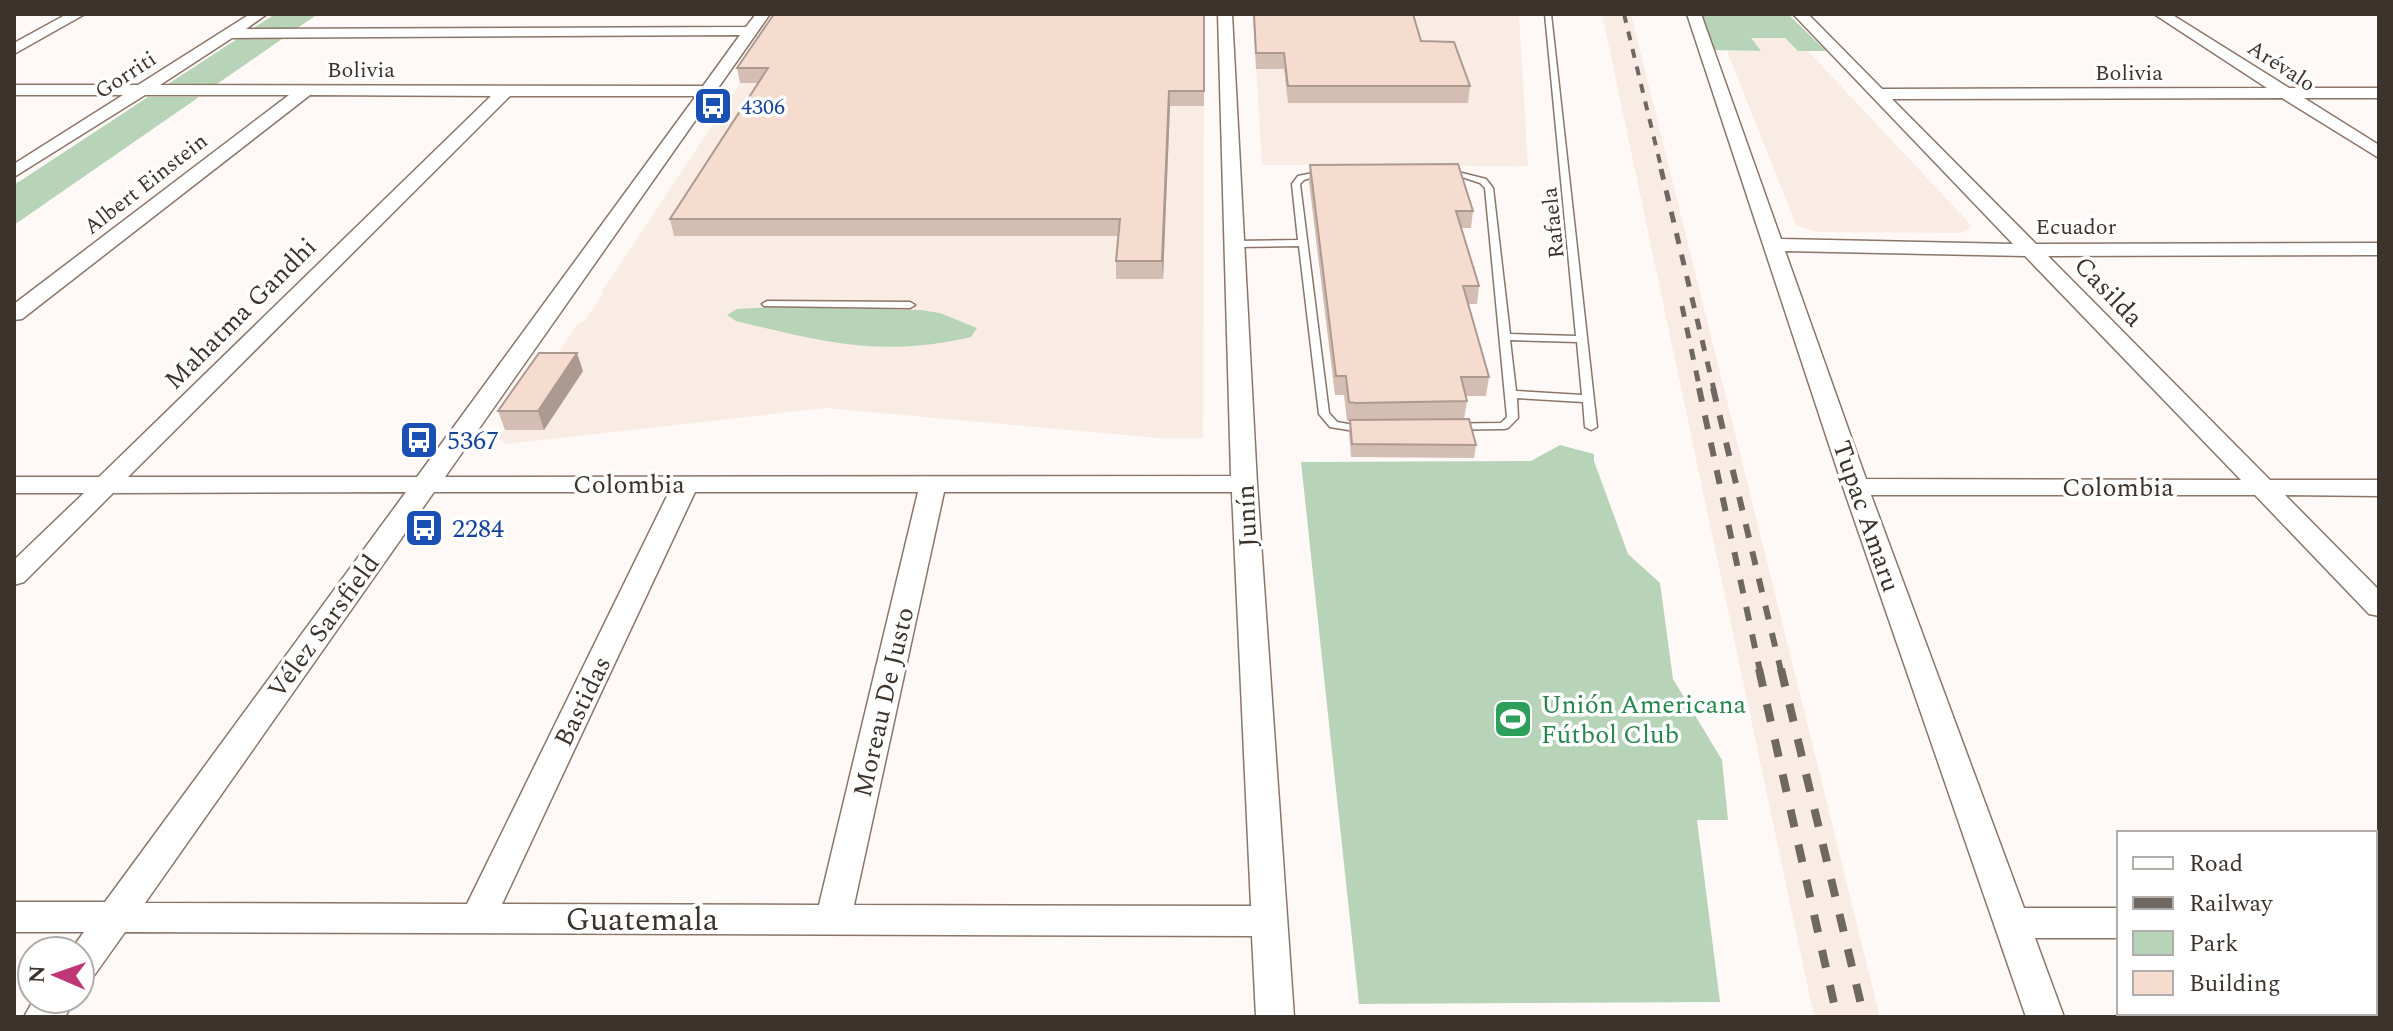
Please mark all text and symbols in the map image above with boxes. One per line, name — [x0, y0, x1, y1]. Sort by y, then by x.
street label: Arévalo — [2241, 32, 2322, 101]
street label: Gorriti — [88, 43, 163, 108]
street label: Bolivia — [327, 54, 395, 87]
street label: Bolivia — [2095, 57, 2163, 90]
bus stop icon: 4306 — [692, 85, 734, 127]
place label: 4306 — [741, 91, 785, 124]
street label: Albert Einstein — [77, 125, 215, 243]
street label: Rafaela — [1533, 185, 1574, 260]
street label: Ecuador — [2036, 211, 2117, 244]
street label: Mahatma Gandhi — [155, 228, 326, 399]
street label: Casilda — [2064, 247, 2153, 337]
bus stop icon: 5367 — [398, 419, 440, 461]
place label: 5367 — [447, 421, 499, 461]
street label: Tupac Amaru — [1821, 435, 1911, 597]
street label: Colombia — [573, 465, 685, 505]
street label: Colombia — [2062, 468, 2174, 508]
street label: Junín — [1225, 484, 1269, 548]
bus stop icon: 2284 — [403, 507, 445, 549]
place label: 2284 — [452, 509, 504, 549]
street label: Vélez Sarsfield — [258, 546, 390, 707]
street label: Moreau De Justo — [843, 603, 925, 801]
street label: Bastidas — [544, 649, 622, 754]
place label: Unión Americana Fútbol Club — [1541, 685, 1746, 755]
sports icon: Unión Americana Fútbol Club — [1492, 698, 1534, 740]
legend — [2117, 831, 2377, 1015]
text: Road — [2189, 846, 2243, 882]
text: Railway — [2189, 886, 2274, 922]
street label: Guatemala — [566, 896, 719, 945]
text: Park — [2189, 926, 2239, 962]
north arrow — [16, 935, 96, 1015]
text: N — [21, 965, 54, 984]
text: Building — [2189, 966, 2281, 1002]

